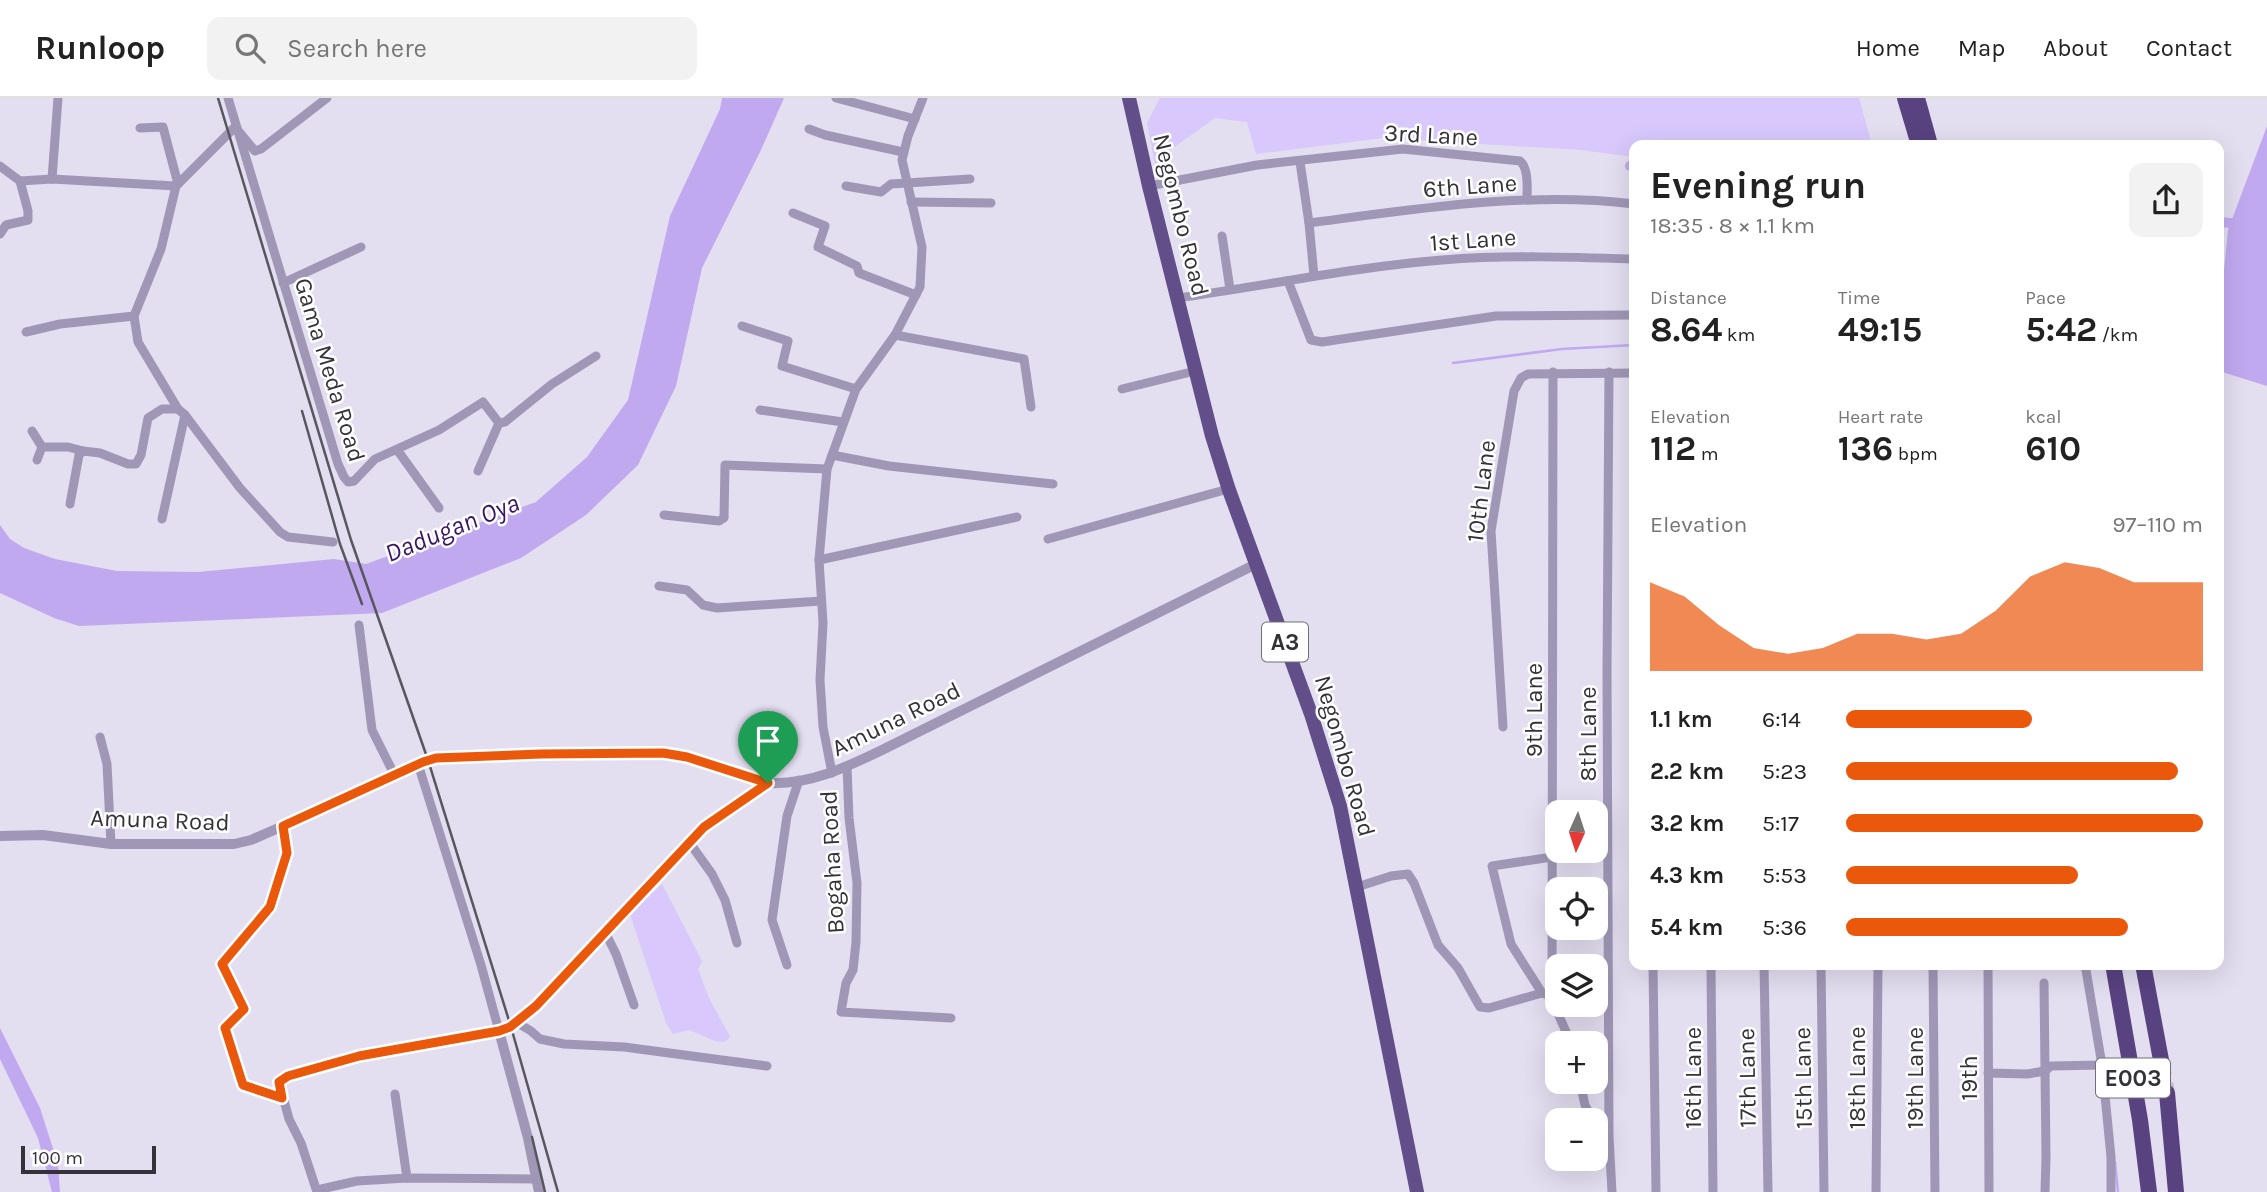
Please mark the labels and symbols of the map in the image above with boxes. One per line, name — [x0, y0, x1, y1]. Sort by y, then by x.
street label: 3rd Lane — [1383, 119, 1479, 151]
street label: Negombo Road — [1147, 131, 1215, 299]
street label: 6th Lane — [1422, 169, 1518, 203]
street label: 1st Lane — [1429, 223, 1517, 257]
street label: Gama Meda Road — [289, 275, 371, 465]
street label: 10th Lane — [1461, 438, 1501, 544]
water label: Dadugan Oya — [380, 487, 524, 569]
road number: A3 — [1262, 622, 1308, 662]
street label: 9th Lane — [1520, 663, 1548, 757]
street label: Negombo Road — [1309, 672, 1381, 840]
street label: Amuna Road — [827, 676, 965, 762]
street label: 8th Lane — [1574, 686, 1602, 782]
pin — [738, 711, 798, 783]
street label: Bogaha Road — [814, 790, 850, 934]
north arrow — [1545, 800, 1608, 863]
street label: Amuna Road — [90, 804, 230, 836]
street label: 18th Lane — [1843, 1026, 1871, 1130]
street label: 16th Lane — [1679, 1027, 1707, 1129]
street label: 15th Lane — [1788, 1027, 1818, 1129]
street label: 19th Lane — [1901, 1027, 1929, 1129]
street label: 17th Lane — [1732, 1028, 1762, 1128]
street label: 19th — [1955, 1055, 1983, 1101]
road number: E003 — [2096, 1058, 2170, 1098]
scale bar — [21, 1143, 156, 1175]

